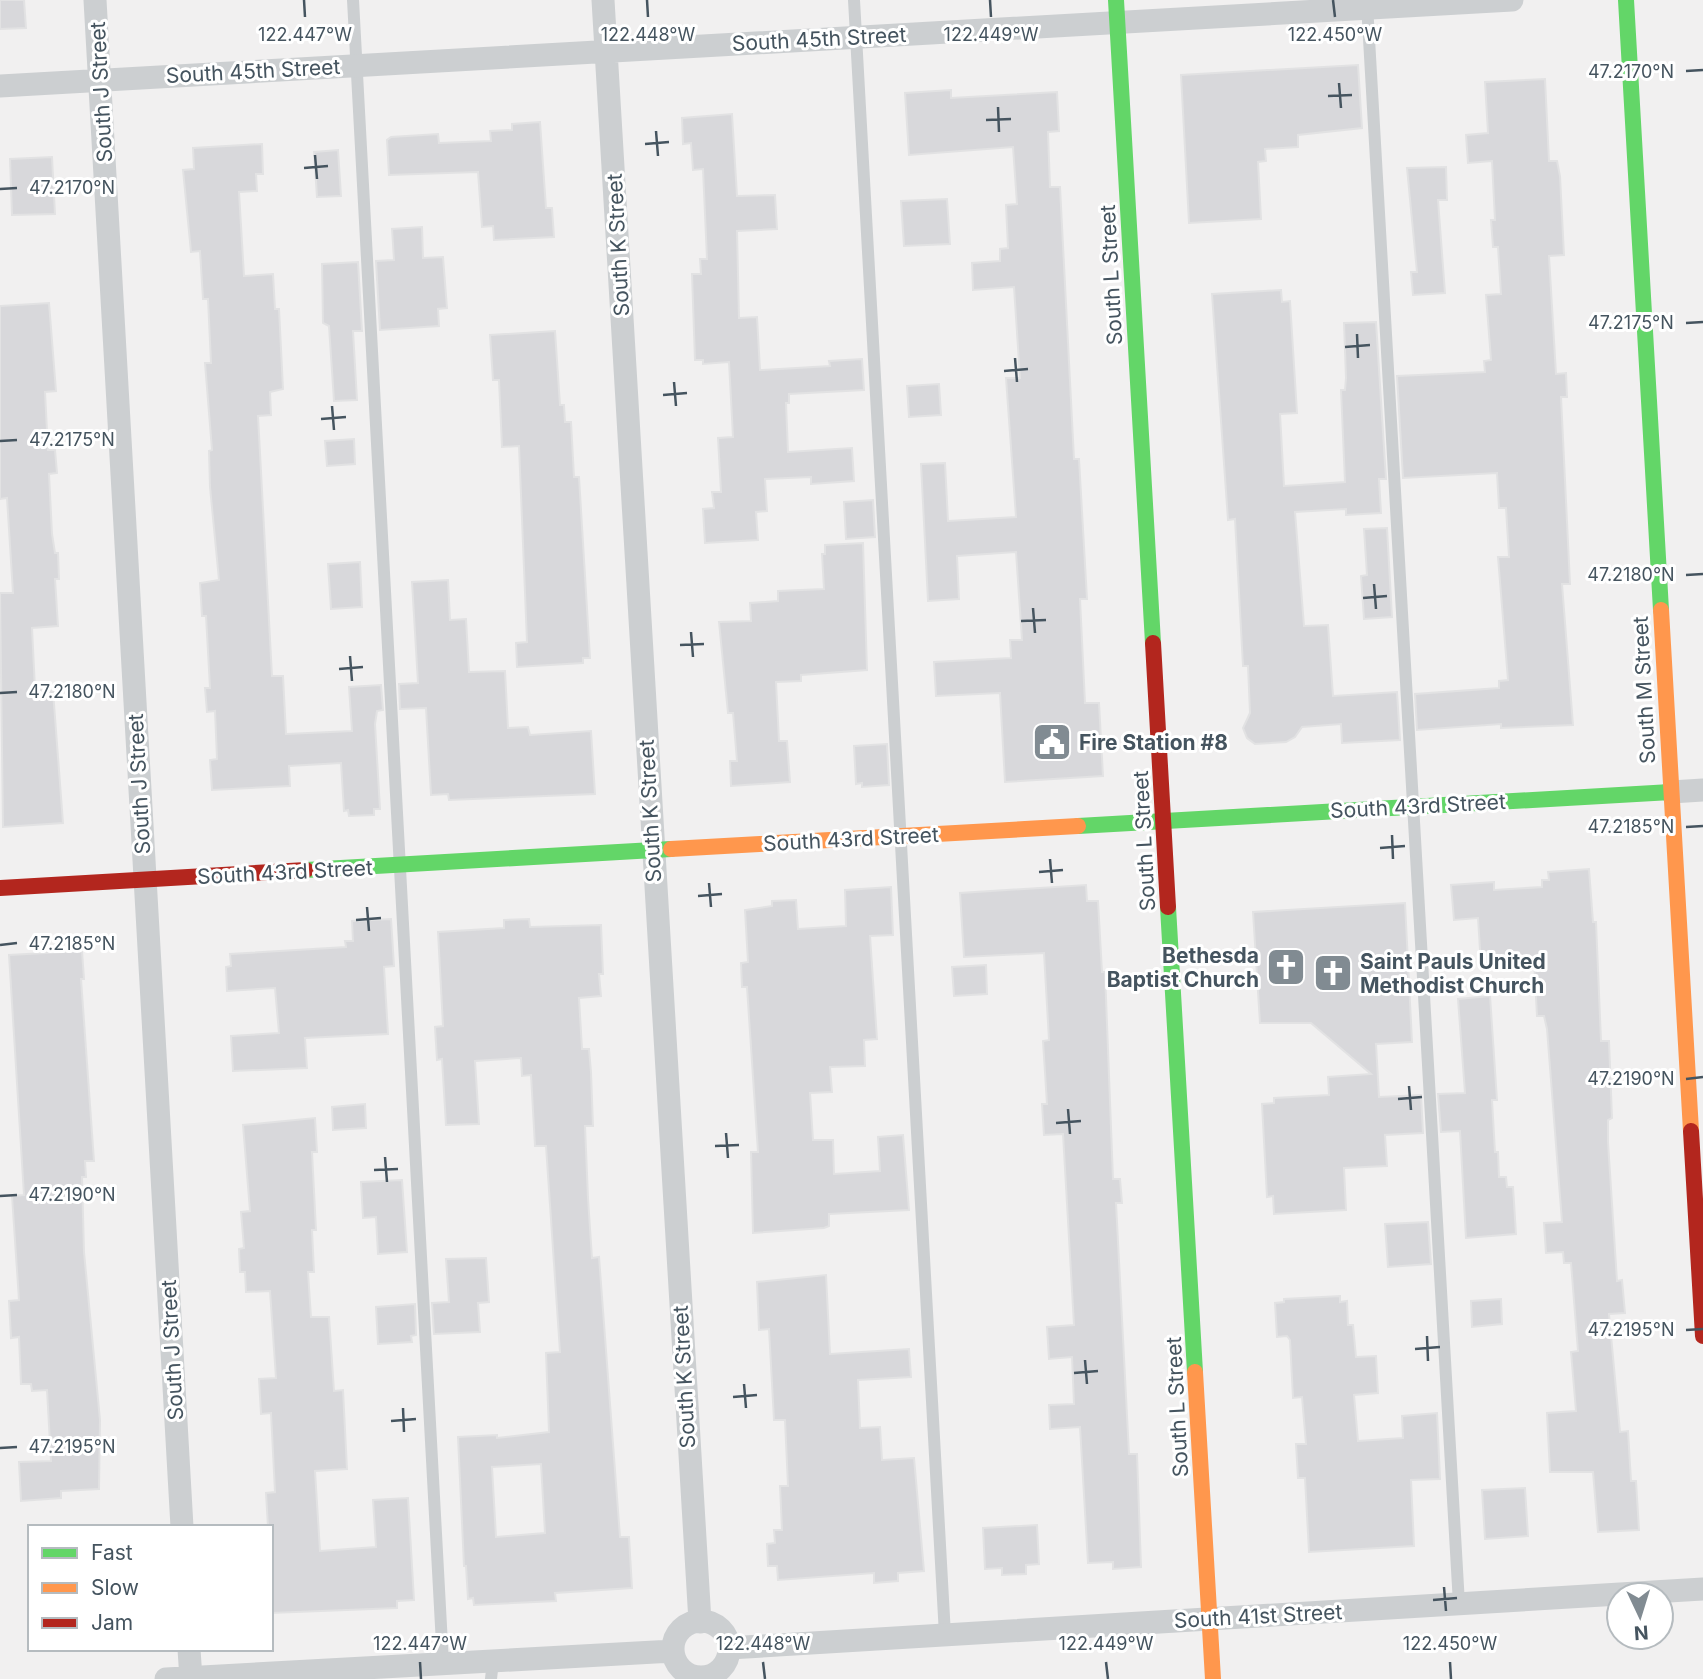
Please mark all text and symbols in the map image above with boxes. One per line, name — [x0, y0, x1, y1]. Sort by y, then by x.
street label: South J Street — [85, 21, 117, 163]
street label: South 45th Street — [731, 22, 907, 56]
text: 122.447°W — [258, 24, 352, 45]
text: 122.448°W — [601, 24, 696, 45]
text: 122.449°W — [944, 24, 1039, 45]
text: 122.450°W — [1288, 24, 1382, 45]
street label: South 45th Street — [165, 54, 341, 88]
text: 47.2170°N — [1588, 61, 1674, 82]
street label: South K Street — [602, 173, 634, 317]
text: 47.2170°N — [29, 177, 115, 198]
street label: South L Street — [1095, 204, 1127, 346]
text: 47.2175°N — [1588, 312, 1674, 333]
text: 47.2175°N — [29, 429, 115, 450]
text: 47.2180°N — [1587, 564, 1675, 585]
street label: South M Street — [1628, 615, 1660, 764]
text: 47.2180°N — [28, 681, 116, 702]
street label: South J Street — [123, 713, 155, 855]
public building icon: Fire Station #8 — [1031, 721, 1073, 763]
place label: Fire Station #8 — [1079, 730, 1228, 755]
street label: South K Street — [634, 739, 666, 883]
street label: South L Street — [1128, 770, 1160, 912]
street label: South 43rd Street — [1330, 789, 1507, 823]
text: 47.2185°N — [1588, 816, 1674, 837]
street label: South 43rd Street — [763, 822, 940, 856]
street label: South 43rd Street — [197, 855, 374, 889]
text: 47.2185°N — [29, 933, 115, 954]
place label: Bethesda Baptist Church — [1107, 943, 1259, 992]
church icon: Bethesda Baptist Church — [1265, 946, 1307, 988]
place label: Saint Pauls United Methodist Church — [1360, 949, 1546, 998]
church icon: Saint Pauls United Methodist Church — [1312, 952, 1354, 994]
text: 47.2190°N — [1587, 1068, 1675, 1089]
text: 47.2190°N — [28, 1184, 116, 1205]
street label: South J Street — [156, 1279, 188, 1421]
street label: South K Street — [668, 1305, 700, 1449]
text: 47.2195°N — [1588, 1319, 1674, 1340]
street label: South L Street — [1161, 1336, 1193, 1478]
text: 47.2195°N — [29, 1436, 115, 1457]
legend — [28, 1525, 273, 1651]
text: Fast — [91, 1540, 133, 1565]
text: Slow — [91, 1575, 139, 1600]
north arrow — [1605, 1581, 1675, 1651]
street label: South 41st Street — [1173, 1599, 1343, 1633]
text: Jam — [91, 1610, 133, 1635]
text: N — [1633, 1620, 1649, 1644]
text: 122.447°W — [373, 1633, 467, 1654]
text: 122.448°W — [716, 1633, 811, 1654]
text: 122.449°W — [1059, 1633, 1154, 1654]
text: 122.450°W — [1403, 1633, 1497, 1654]

